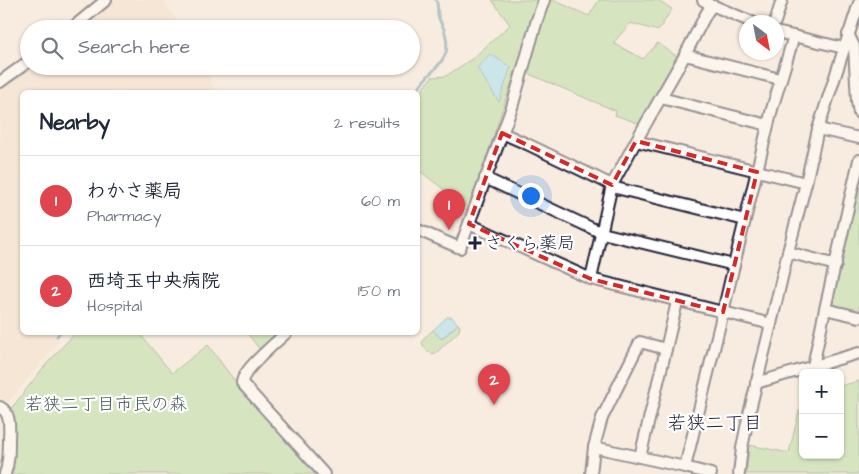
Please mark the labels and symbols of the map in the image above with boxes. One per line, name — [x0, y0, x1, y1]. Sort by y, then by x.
north arrow — [739, 15, 784, 60]
your location — [518, 183, 544, 209]
pin: 1 — [433, 189, 465, 230]
place label: さくら薬局 — [485, 231, 575, 256]
marker: さくら薬局 — [469, 237, 481, 249]
pin: 2 — [478, 364, 510, 405]
park label: 若狭二丁目市民の森 — [25, 392, 187, 417]
district label: 若狭二丁目 — [667, 410, 763, 437]

